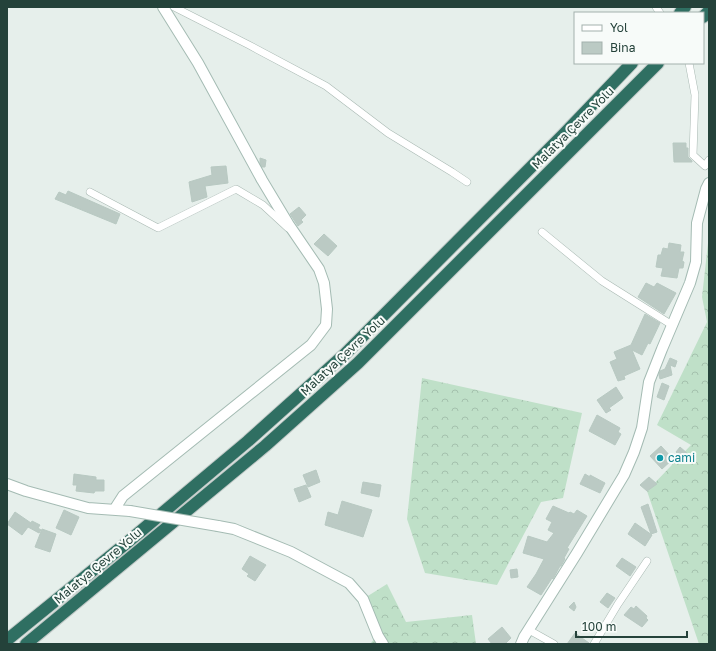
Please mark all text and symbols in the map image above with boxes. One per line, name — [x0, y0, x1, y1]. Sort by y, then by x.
legend — [574, 12, 704, 64]
text: Yol — [610, 20, 628, 35]
text: Bina — [610, 40, 635, 55]
street label: Malatya Çevre Yolu — [528, 83, 617, 172]
street label: Malatya Çevre Yolu — [297, 313, 388, 399]
place label: cami — [668, 450, 695, 465]
marker: cami — [655, 453, 665, 463]
street label: Malatya Çevre Yolu — [51, 525, 145, 607]
scale bar — [576, 613, 687, 639]
text: 100 m — [582, 619, 616, 634]

